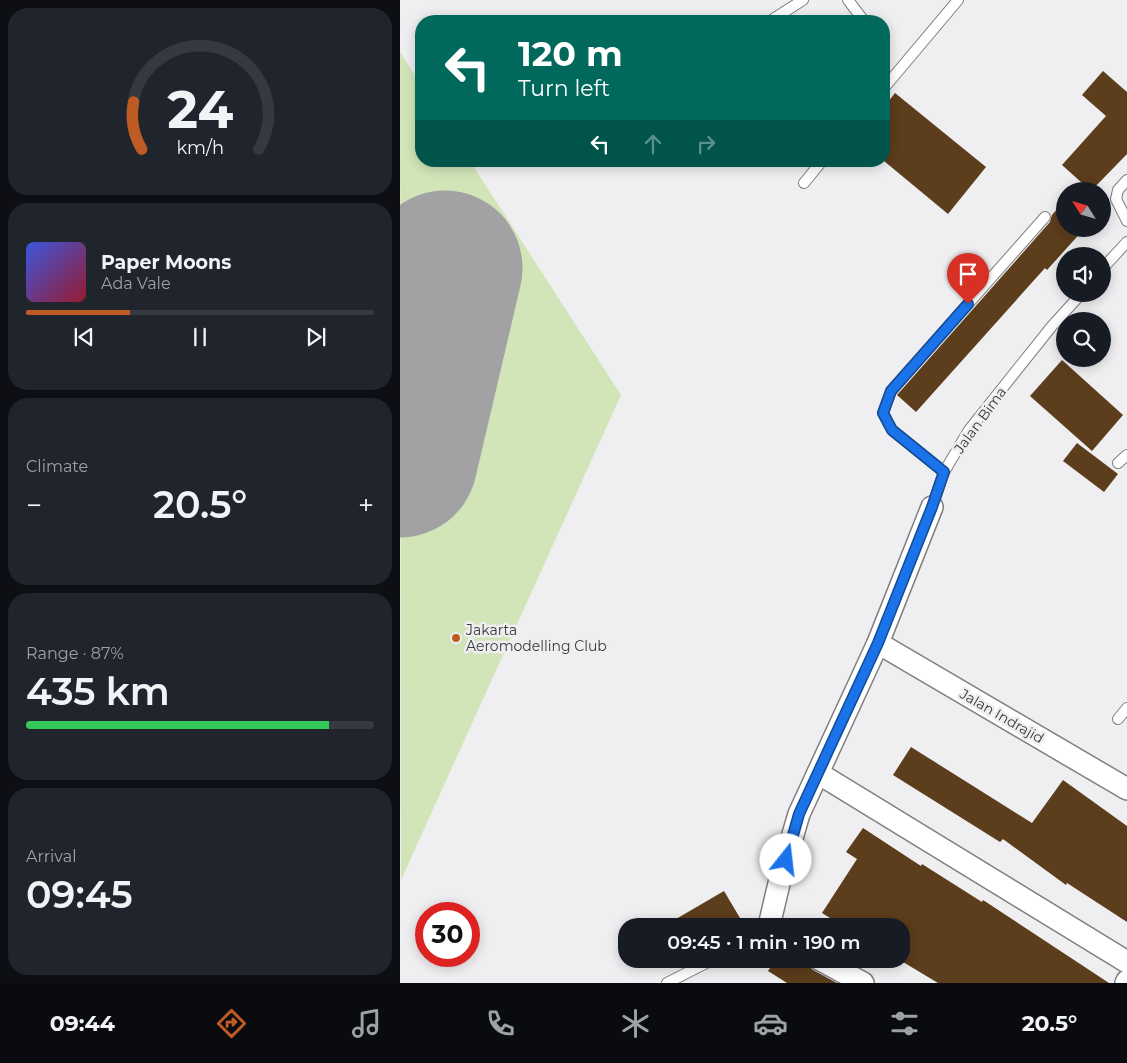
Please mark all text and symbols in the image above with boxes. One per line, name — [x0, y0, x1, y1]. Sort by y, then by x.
text: 120 m — [518, 32, 623, 75]
icon: left — [435, 35, 500, 100]
text: Turn left — [518, 75, 610, 102]
text: 24 — [167, 78, 233, 141]
icon: left — [586, 130, 614, 158]
icon: ahead — [639, 130, 667, 158]
icon: right — [692, 130, 720, 158]
text: km/h — [176, 137, 224, 158]
north arrow — [1056, 182, 1111, 238]
map controls — [1056, 182, 1111, 367]
button: sound — [1056, 247, 1111, 302]
text: Paper Moons — [101, 251, 231, 274]
pin — [947, 253, 989, 304]
icon: arrive — [954, 260, 982, 288]
text: Ada Vale — [101, 274, 171, 293]
button: search — [1056, 312, 1111, 367]
icon: previous — [70, 323, 98, 351]
icon: pause — [186, 323, 214, 351]
icon: next — [302, 323, 330, 351]
street label: Jalan Bima — [949, 383, 1010, 458]
text: Climate — [26, 457, 88, 476]
text: 20.5° — [153, 481, 247, 528]
text: − — [26, 488, 42, 522]
text: + — [358, 488, 374, 522]
place label: Jakarta Aeromodelling Club — [465, 621, 607, 655]
marker: Jakarta Aeromodelling Club — [450, 632, 462, 644]
text: Range · 87% — [26, 644, 124, 663]
text: 435 km — [26, 668, 170, 715]
street label: Jalan Indrajid — [956, 684, 1047, 747]
position arrow — [759, 833, 811, 885]
text: Arrival — [26, 847, 76, 866]
text: 09:45 — [26, 871, 133, 918]
speed limit sign: 30 — [415, 902, 480, 967]
text: 09:45 · 1 min · 190 m — [667, 931, 861, 954]
icon: directions — [214, 1006, 249, 1041]
icon: music — [349, 1006, 384, 1041]
icon: phone — [483, 1006, 518, 1041]
icon: climate — [618, 1006, 653, 1041]
icon: car — [753, 1006, 788, 1041]
icon: filters — [887, 1006, 922, 1041]
text: 09:44 — [50, 1010, 115, 1037]
text: 20.5° — [1022, 1010, 1077, 1037]

